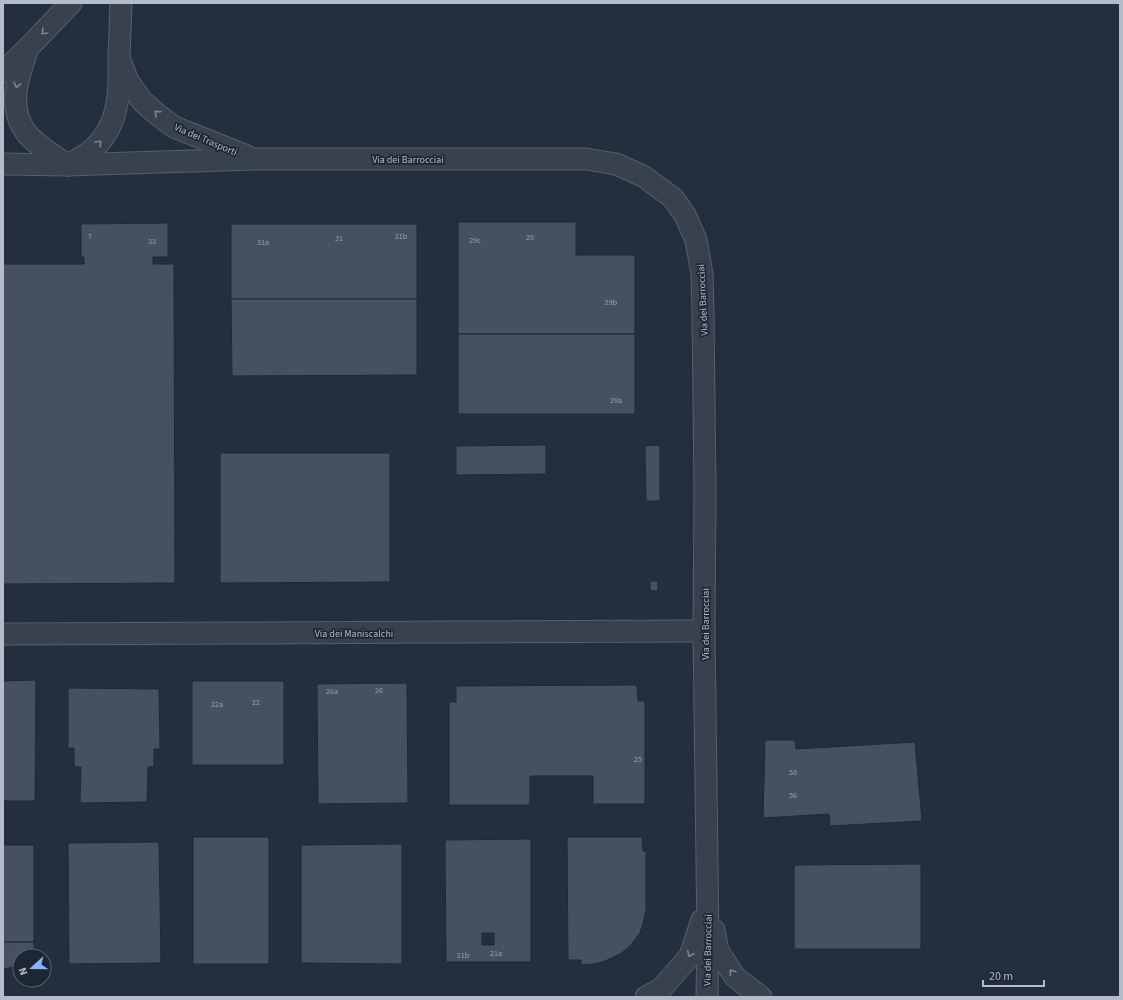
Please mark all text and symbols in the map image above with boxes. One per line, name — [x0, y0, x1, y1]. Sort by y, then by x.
one-way arrow — [41, 27, 49, 35]
one-way arrow — [14, 82, 22, 88]
one-way arrow — [154, 111, 161, 118]
street label: Via dei Trasporti — [172, 120, 239, 160]
one-way arrow — [94, 140, 102, 148]
street label: Via dei Barrocciai — [372, 153, 444, 167]
house number: 7 — [88, 231, 92, 242]
house number: 31b — [395, 231, 408, 242]
house number: 29 — [526, 232, 534, 243]
house number: 31 — [335, 233, 343, 244]
house number: 29c — [469, 235, 481, 246]
house number: 33 — [148, 236, 156, 247]
house number: 31a — [257, 237, 269, 248]
street label: Via dei Barrocciai — [694, 264, 712, 336]
house number: 29b — [605, 297, 618, 308]
house number: 29a — [610, 395, 622, 406]
street label: Via dei Barrocciai — [699, 588, 713, 660]
street label: Via dei Maniscalchi — [315, 627, 393, 641]
house number: 26 — [375, 685, 383, 696]
house number: 26a — [326, 686, 338, 697]
house number: 22 — [252, 697, 260, 708]
house number: 22a — [211, 699, 223, 710]
house number: 25 — [634, 754, 642, 765]
house number: 58 — [789, 767, 797, 778]
house number: 56 — [789, 790, 797, 801]
street label: Via dei Barrocciai — [700, 914, 716, 986]
north arrow — [12, 948, 52, 988]
house number: 21a — [490, 948, 502, 959]
one-way arrow — [687, 949, 695, 957]
house number: 21b — [457, 950, 470, 961]
scale bar — [983, 962, 1044, 988]
text: N — [15, 965, 31, 978]
text: 20 m — [989, 968, 1013, 985]
one-way arrow — [729, 969, 737, 976]

